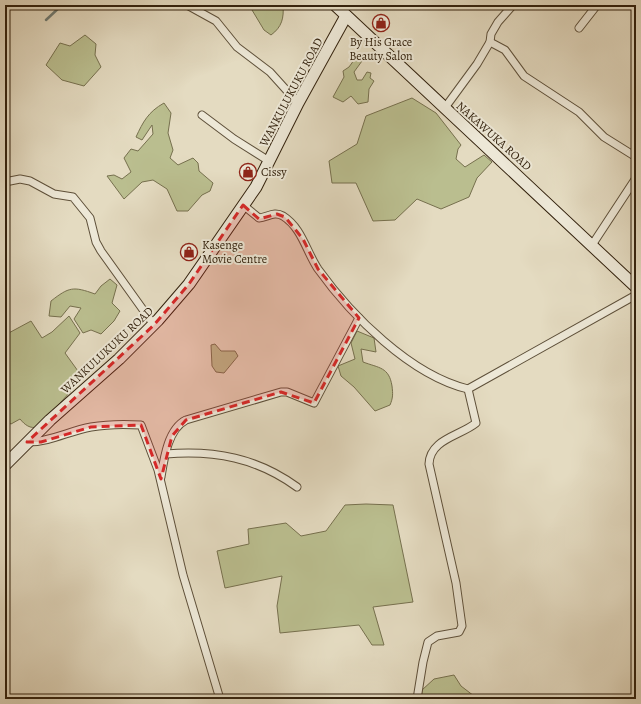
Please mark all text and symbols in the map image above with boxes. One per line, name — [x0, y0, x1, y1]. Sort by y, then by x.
shop icon: By His Grace Beauty Salon — [371, 13, 391, 33]
place label: By His Grace Beauty Salon — [349, 34, 413, 64]
street label: WANKULUKUKU ROAD — [255, 35, 326, 150]
street label: NAKAWUKA ROAD — [453, 98, 535, 174]
shop icon: Cissy — [238, 162, 258, 182]
place label: Cissy — [261, 164, 287, 180]
place label: Kasenge Movie Centre — [202, 237, 267, 267]
shop icon: Kasenge Movie Centre — [179, 242, 199, 262]
street label: WANKULUKUKU ROAD — [57, 303, 157, 398]

